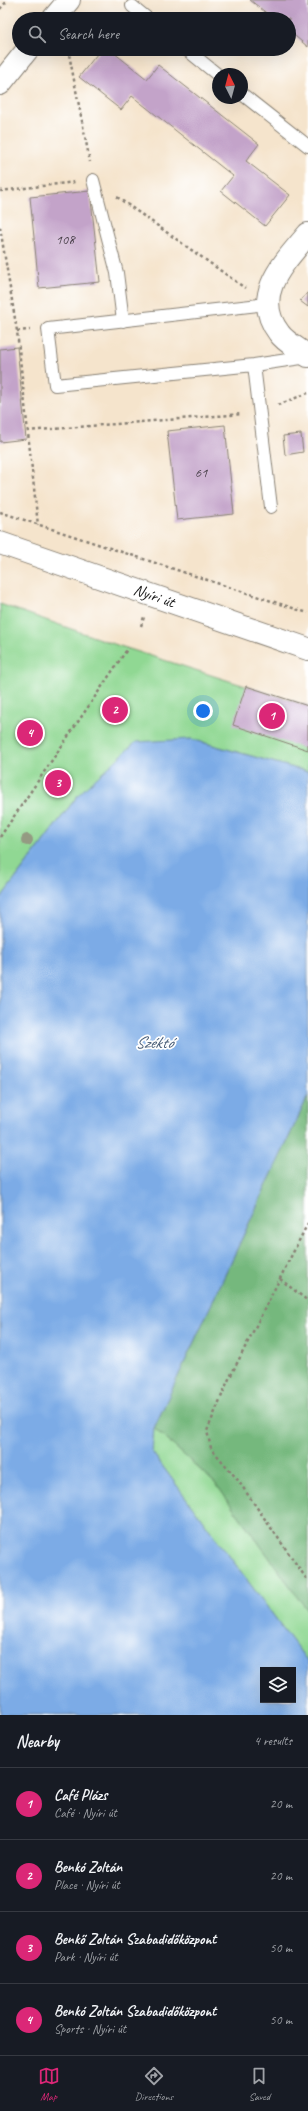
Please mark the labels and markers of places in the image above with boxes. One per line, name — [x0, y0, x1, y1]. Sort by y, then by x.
pin: 2 — [102, 695, 128, 725]
pin: 1 — [259, 701, 285, 731]
pin: 4 — [17, 718, 43, 748]
pin: 3 — [45, 768, 71, 798]

